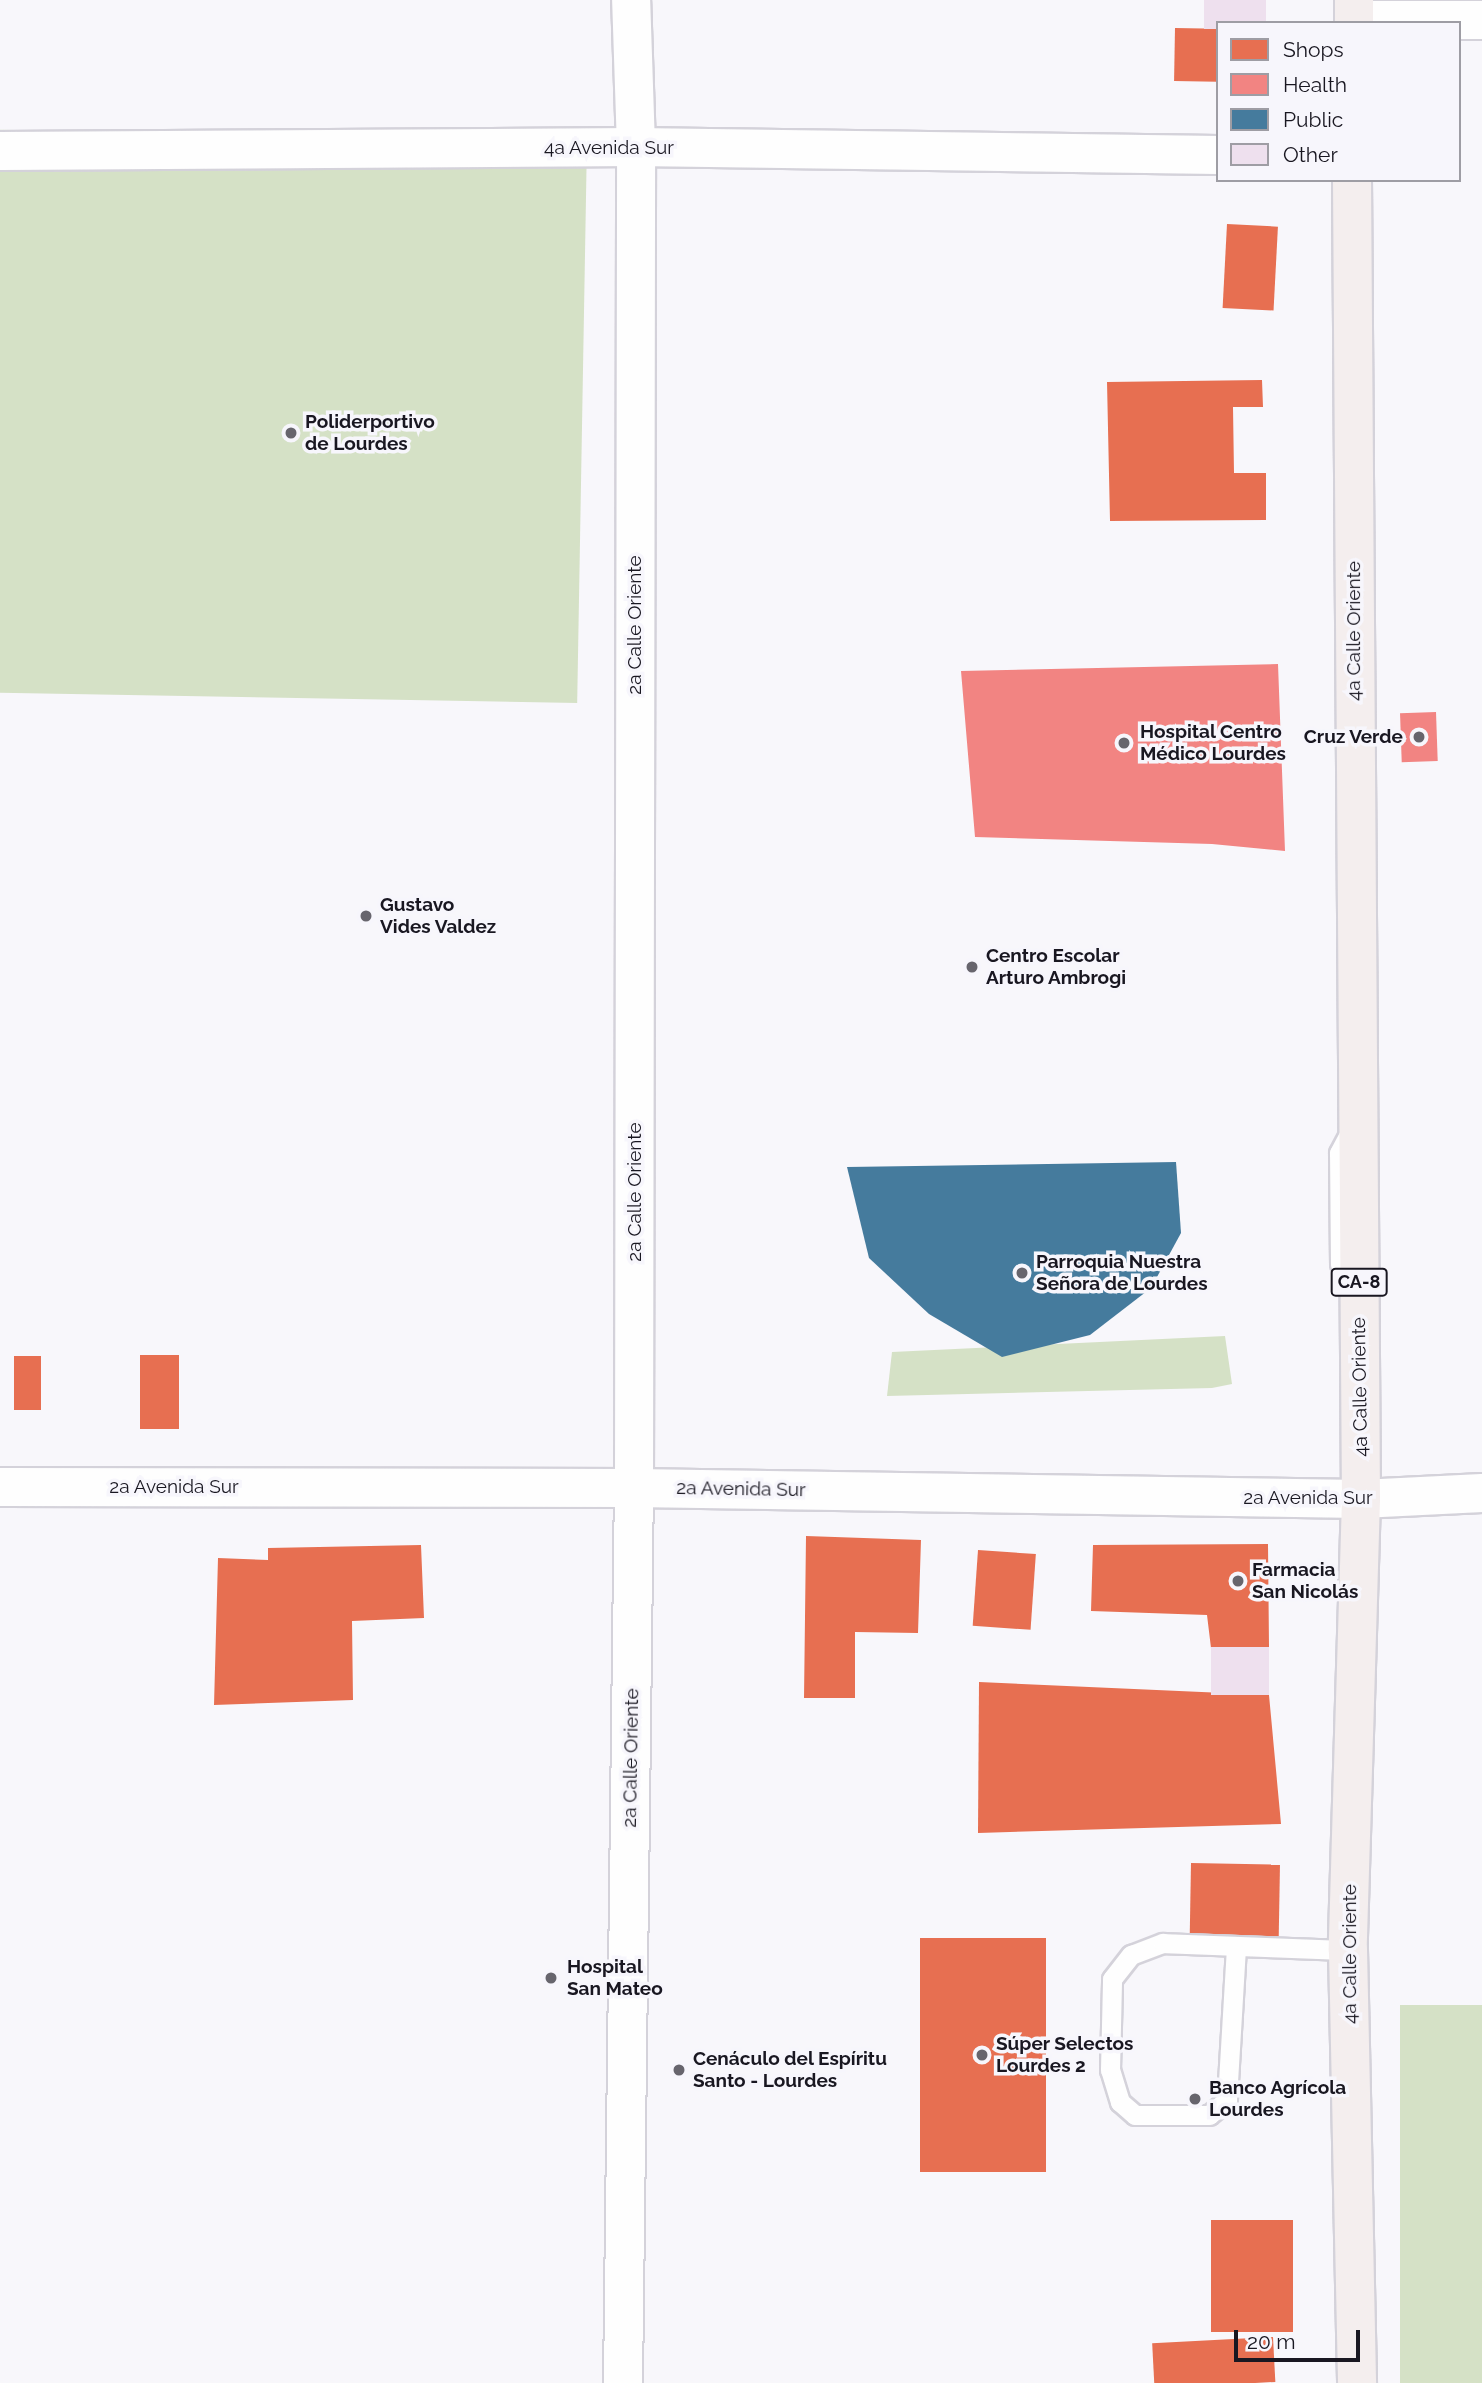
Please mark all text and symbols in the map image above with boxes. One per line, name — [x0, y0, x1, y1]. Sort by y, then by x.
legend — [1216, 21, 1461, 182]
text: Shops — [1283, 37, 1344, 62]
text: Health — [1283, 72, 1347, 97]
text: Public — [1283, 107, 1343, 132]
street label: 4a Avenida Sur — [544, 137, 674, 159]
text: Other — [1283, 142, 1338, 167]
place label: Poliderportivo de Lourdes — [305, 411, 435, 455]
marker: Poliderportivo de Lourdes — [283, 425, 299, 441]
street label: 2a Calle Oriente — [624, 555, 646, 695]
street label: 4a Calle Oriente — [1343, 561, 1365, 701]
place label: Hospital Centro Médico Lourdes — [1140, 721, 1286, 765]
place label: Cruz Verde — [1303, 726, 1403, 748]
marker: Cruz Verde — [1409, 727, 1429, 747]
marker: Hospital Centro Médico Lourdes — [1114, 733, 1134, 753]
place label: Gustavo Vides Valdez — [380, 894, 497, 938]
marker: Gustavo Vides Valdez — [358, 908, 374, 924]
place label: Centro Escolar Arturo Ambrogi — [986, 945, 1127, 989]
marker: Centro Escolar Arturo Ambrogi — [964, 959, 980, 975]
street label: 2a Calle Oriente — [624, 1122, 646, 1262]
place label: Parroquia Nuestra Señora de Lourdes — [1036, 1251, 1208, 1295]
marker: Parroquia Nuestra Señora de Lourdes — [1014, 1265, 1030, 1281]
road number: CA-8 — [1329, 1268, 1389, 1296]
street label: 4a Calle Oriente — [1347, 1317, 1373, 1457]
street label: 2a Avenida Sur — [109, 1476, 239, 1498]
street label: 2a Avenida Sur — [676, 1476, 806, 1502]
street label: 2a Avenida Sur — [1243, 1487, 1373, 1509]
place label: Farmacia San Nicolás — [1252, 1559, 1358, 1603]
marker: Farmacia San Nicolás — [1230, 1573, 1246, 1589]
street label: 2a Calle Oriente — [618, 1688, 644, 1828]
street label: 4a Calle Oriente — [1339, 1884, 1361, 2024]
place label: Hospital San Mateo — [567, 1956, 663, 2000]
marker: Hospital San Mateo — [541, 1968, 561, 1988]
place label: Súper Selectos Lourdes 2 — [996, 2033, 1134, 2077]
marker: Súper Selectos Lourdes 2 — [974, 2047, 990, 2063]
place label: Cenáculo del Espíritu Santo - Lourdes — [693, 2048, 887, 2092]
marker: Cenáculo del Espíritu Santo - Lourdes — [671, 2062, 687, 2078]
place label: Banco Agrícola Lourdes — [1209, 2077, 1347, 2121]
marker: Banco Agrícola Lourdes — [1187, 2091, 1203, 2107]
scale bar — [1237, 2316, 1363, 2360]
text: 20 m — [1247, 2329, 1295, 2354]

